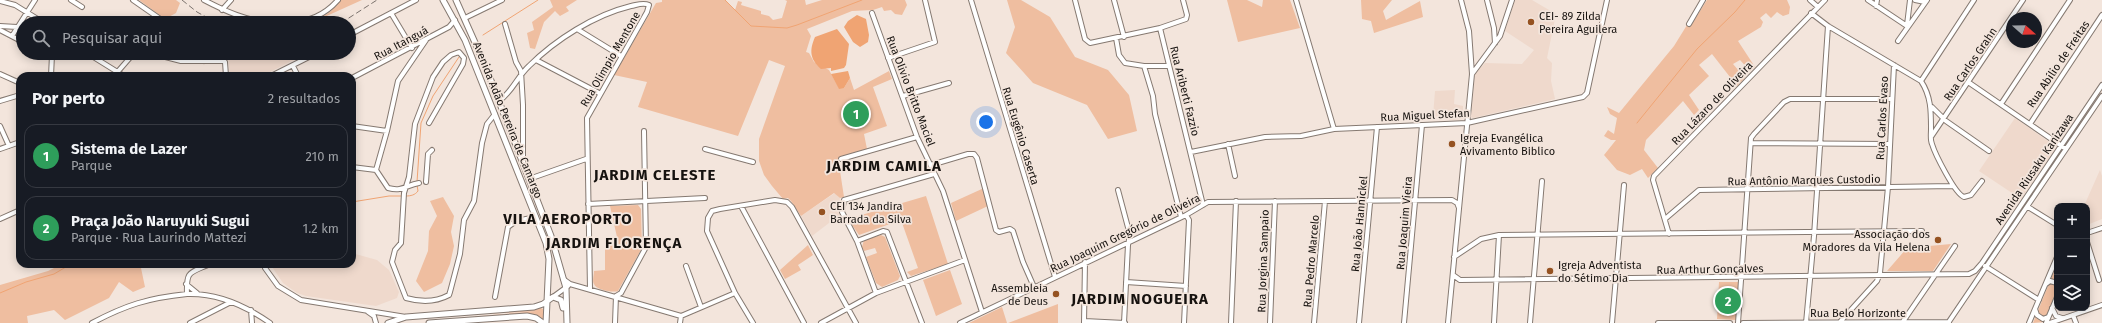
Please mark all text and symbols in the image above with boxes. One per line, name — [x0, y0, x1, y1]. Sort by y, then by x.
street label: Rua Olimpio Mentone — [578, 9, 643, 109]
place label: CEI- 89 Zilda Pereira Aguilera — [1539, 10, 1617, 36]
north arrow — [2006, 12, 2042, 48]
search box — [16, 16, 356, 60]
marker: CEI- 89 Zilda Pereira Aguilera — [1526, 17, 1536, 27]
street label: Rua Abílio de Freitas — [2024, 18, 2092, 110]
street label: Rua Itanguá — [372, 24, 431, 63]
street label: Rua Carlos Grahn — [1941, 25, 2000, 103]
icon: search — [30, 27, 52, 49]
text: Pesquisar aqui — [62, 29, 162, 47]
street label: Rua Olivio Britto Maciel — [883, 34, 938, 148]
street label: Avenida Adão Pereira de Camargo — [470, 40, 545, 200]
street label: Rua Ariberti Fazzio — [1167, 45, 1202, 137]
street label: Rua Lázaro de Oliveira — [1669, 59, 1756, 148]
street label: Rua Carlos Evaso — [1874, 76, 1891, 160]
street label: Rua Eugênio Caserta — [999, 86, 1042, 187]
text: Por perto — [32, 88, 105, 109]
text: 2 resultados — [268, 91, 340, 106]
pin: 1 — [843, 99, 869, 129]
street label: Rua Miguel Stefan — [1380, 107, 1470, 124]
street label: Avenida Riusaku Kanizawa — [1992, 111, 2076, 227]
your location — [976, 112, 996, 132]
place label: Igreja Evangélica Avivamento Biblico — [1460, 132, 1555, 158]
marker: Igreja Evangélica Avivamento Biblico — [1447, 139, 1457, 149]
text: Sistema de Lazer — [71, 140, 187, 158]
text: 1 — [43, 149, 49, 164]
text: 210 m — [305, 149, 339, 164]
district label: JARDIM CAMILA — [825, 157, 942, 175]
text: Parque — [71, 158, 112, 173]
district label: JARDIM CELESTE — [593, 166, 716, 184]
street label: Rua Antônio Marques Custodio — [1727, 173, 1881, 188]
street label: Rua João Hannickel — [1349, 175, 1370, 273]
street label: Rua Joaquim Vieira — [1394, 176, 1415, 271]
street label: Rua Joaquim Gregório de Oliveira — [1048, 191, 1202, 276]
place label: CEI 134 Jandira Barrada da Silva — [830, 200, 911, 226]
map controls — [2054, 203, 2090, 311]
button: + — [2054, 203, 2090, 239]
marker: CEI 134 Jandira Barrada da Silva — [817, 207, 827, 217]
street label: Rua Jorgina Sampaio — [1255, 209, 1272, 313]
district label: VILA AEROPORTO — [502, 210, 633, 228]
text: Praça João Naruyuki Sugui — [71, 212, 249, 230]
street label: Rua Pedro Marcelo — [1301, 214, 1322, 308]
text: 2 — [43, 221, 49, 236]
text: 1.2 km — [303, 221, 339, 236]
place label: Associação dos Moradores da Vila Helena — [1802, 228, 1930, 254]
text: Parque · Rua Laurindo Mattezi — [71, 230, 247, 245]
district label: JARDIM FLORENÇA — [545, 234, 682, 253]
marker: Associação dos Moradores da Vila Helena — [1933, 235, 1943, 245]
button: − — [2054, 239, 2090, 275]
place label: Igreja Adventista do Sétimo Dia — [1558, 259, 1642, 285]
street label: Rua Arthur Gonçalves — [1656, 262, 1764, 277]
marker: Igreja Adventista do Sétimo Dia — [1545, 266, 1555, 276]
button: layers — [2054, 275, 2090, 311]
place label: Assembleia de Deus — [991, 282, 1048, 308]
pin: 2 — [1715, 286, 1741, 316]
marker: Assembleia de Deus — [1051, 289, 1061, 299]
district label: JARDIM NOGUEIRA — [1070, 290, 1209, 308]
street label: Rua Belo Horizonte — [1810, 307, 1906, 320]

